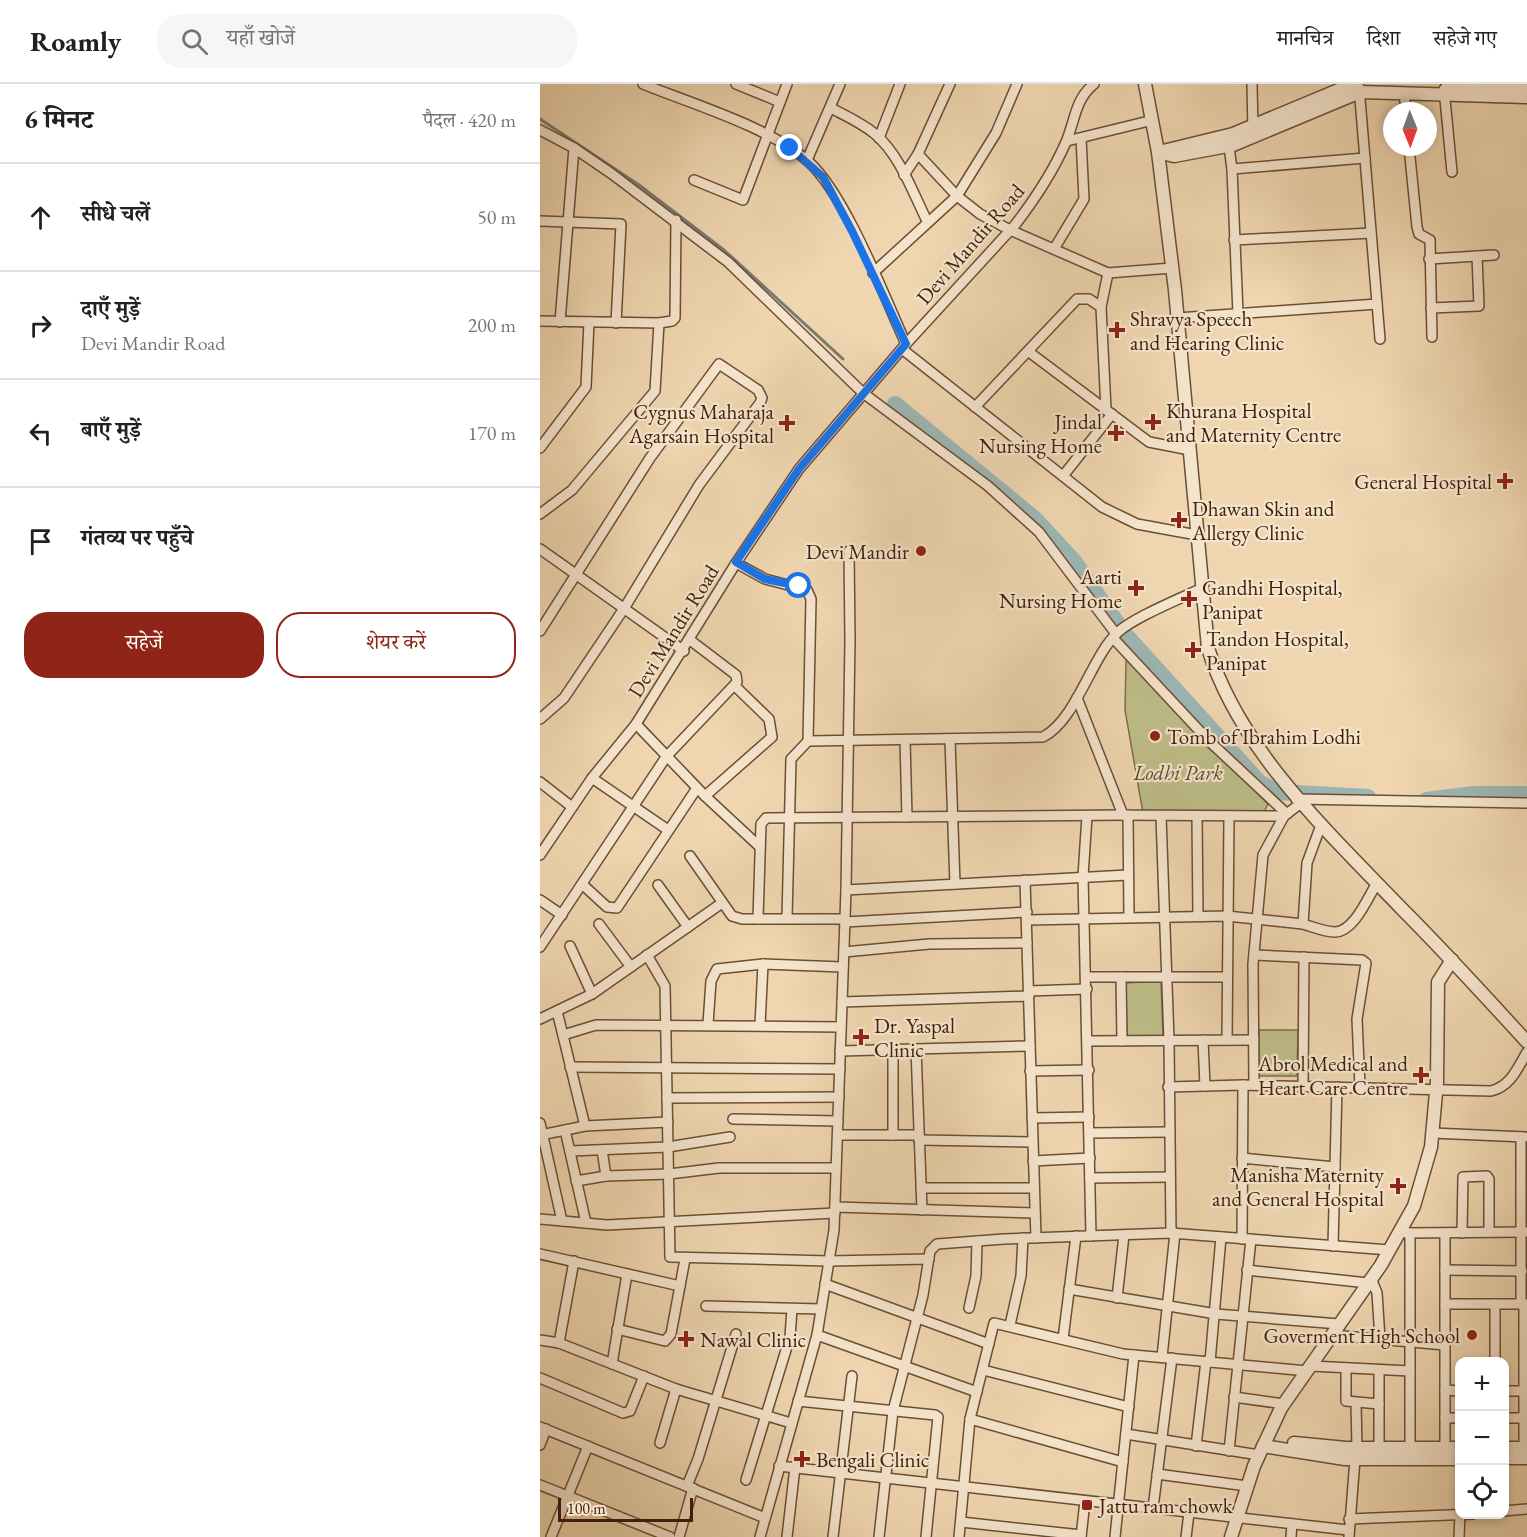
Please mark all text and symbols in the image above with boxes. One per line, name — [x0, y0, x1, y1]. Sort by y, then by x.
search box — [157, 14, 577, 68]
text: Roamly — [30, 23, 121, 59]
text: यहाँ खोजें — [226, 23, 295, 52]
text: मानचित्र — [1277, 24, 1334, 51]
text: दिशा — [1367, 24, 1400, 51]
text: सहेजे गए — [1433, 24, 1497, 51]
icon: search — [178, 25, 211, 58]
text: 6 मिनट — [24, 102, 93, 136]
north arrow — [1383, 102, 1437, 156]
text: पैदल · 420 m — [423, 107, 516, 133]
route end — [776, 134, 802, 160]
street label: Devi Mandir Road — [910, 178, 1030, 310]
text: सीधे चलें — [81, 199, 150, 228]
icon: ahead — [24, 201, 57, 234]
text: 50 m — [477, 204, 516, 230]
text: दाएँ मुड़ें — [81, 294, 140, 323]
place label: Shravya Speech and Hearing Clinic — [1130, 305, 1284, 356]
icon: right — [24, 309, 57, 342]
text: 200 m — [468, 312, 516, 338]
marker: Shravya Speech and Hearing Clinic — [1108, 321, 1126, 339]
text: Devi Mandir Road — [81, 330, 225, 356]
place label: Khurana Hospital and Maternity Centre — [1166, 397, 1341, 448]
place label: Cygnus Maharaja Agarsain Hospital — [628, 398, 775, 449]
place label: Jindal Nursing Home — [979, 408, 1102, 459]
marker: Khurana Hospital and Maternity Centre — [1144, 413, 1162, 431]
marker: Cygnus Maharaja Agarsain Hospital — [778, 414, 796, 432]
text: बाएँ मुड़ें — [81, 415, 141, 444]
icon: left — [24, 417, 57, 450]
text: 170 m — [468, 420, 516, 446]
marker: Jindal Nursing Home — [1107, 424, 1125, 442]
place label: General Hospital — [1354, 468, 1492, 495]
marker: General Hospital — [1496, 472, 1514, 490]
place label: Dhawan Skin and Allergy Clinic — [1191, 495, 1335, 546]
marker: Dhawan Skin and Allergy Clinic — [1170, 511, 1188, 529]
text: गंतव्य पर पहुँचे — [81, 523, 193, 552]
icon: arrive — [24, 525, 57, 558]
place label: Devi Mandir — [806, 538, 909, 565]
marker: Devi Mandir — [914, 544, 928, 558]
street label: Devi Mandir Road — [621, 559, 725, 702]
place label: Aarti Nursing Home — [999, 563, 1122, 614]
route start — [785, 572, 811, 598]
place label: Gandhi Hospital, Panipat — [1202, 574, 1343, 625]
marker: Aarti Nursing Home — [1127, 579, 1145, 597]
marker: Gandhi Hospital, Panipat — [1180, 590, 1198, 608]
button: सहेजें — [24, 612, 264, 678]
button: शेयर करें — [276, 612, 516, 678]
place label: Tandon Hospital, Panipat — [1206, 625, 1349, 676]
marker: Tandon Hospital, Panipat — [1184, 641, 1202, 659]
place label: Tomb of Ibrahim Lodhi — [1167, 723, 1361, 750]
marker: Tomb of Ibrahim Lodhi — [1148, 729, 1162, 743]
park label: Lodhi Park — [1132, 759, 1223, 786]
place label: Dr. Yaspal Clinic — [874, 1012, 955, 1063]
marker: Dr. Yaspal Clinic — [852, 1028, 870, 1046]
place label: Abrol Medical and Heart Care Centre — [1257, 1050, 1408, 1101]
marker: Abrol Medical and Heart Care Centre — [1412, 1066, 1430, 1084]
place label: Manisha Maternity and General Hospital — [1212, 1161, 1385, 1212]
marker: Manisha Maternity and General Hospital — [1389, 1177, 1407, 1195]
place label: Goverment High School — [1263, 1322, 1460, 1349]
place label: Nawal Clinic — [700, 1326, 806, 1353]
marker: Goverment High School — [1465, 1328, 1479, 1342]
marker: Nawal Clinic — [677, 1330, 695, 1348]
map controls — [1455, 1357, 1509, 1519]
button: + — [1455, 1357, 1509, 1411]
button: − — [1455, 1411, 1509, 1465]
place label: Bengali Clinic — [816, 1446, 929, 1473]
marker: Bengali Clinic — [793, 1450, 811, 1468]
button: locate — [1455, 1465, 1509, 1519]
place label: Jattu ram chowk — [1097, 1492, 1234, 1519]
scale bar — [558, 1495, 693, 1522]
text: 100 m — [567, 1498, 606, 1519]
marker: Jattu ram chowk — [1080, 1498, 1094, 1512]

